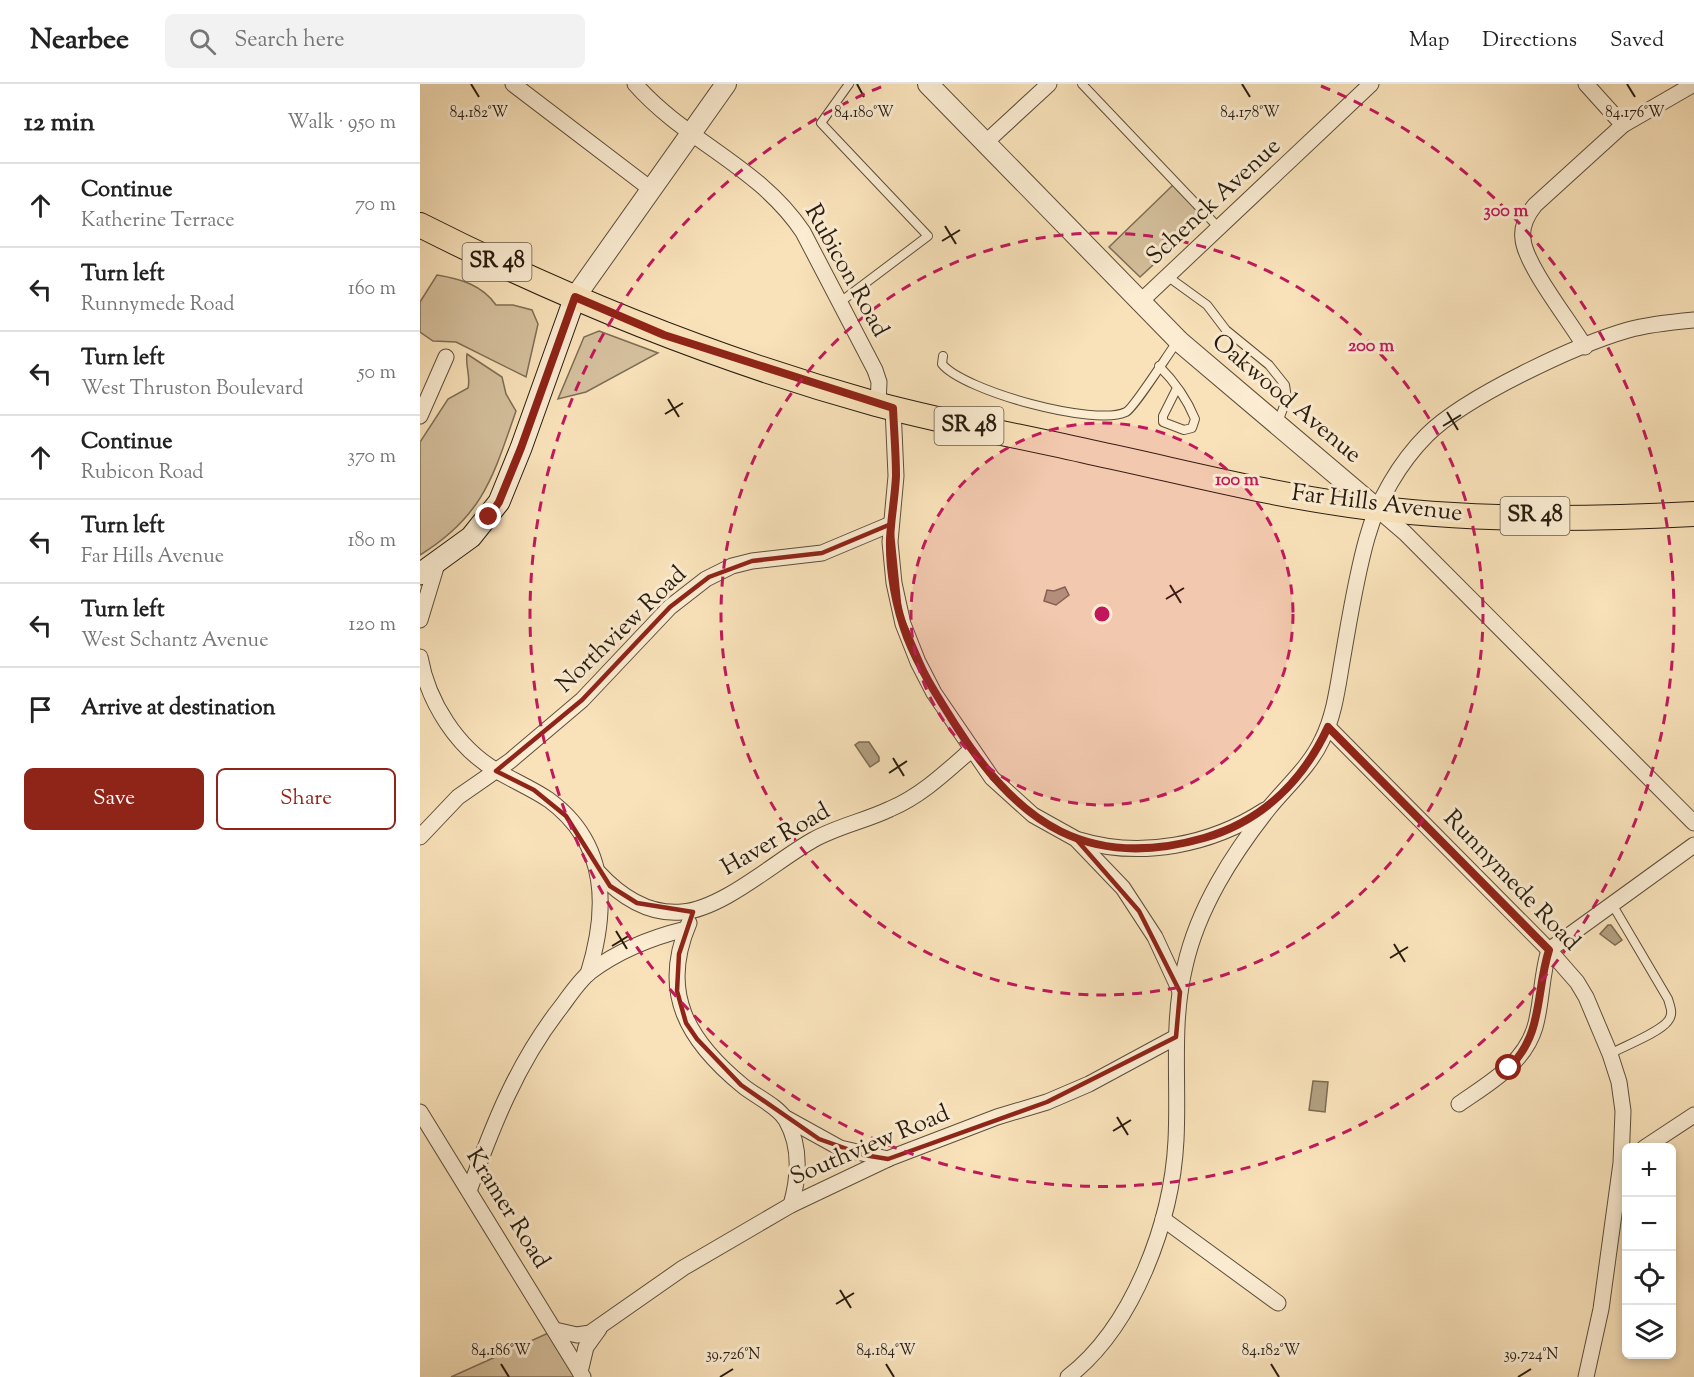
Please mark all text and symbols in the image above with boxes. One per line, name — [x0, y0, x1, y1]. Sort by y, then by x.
search box — [165, 14, 585, 68]
text: Nearbee — [30, 21, 129, 61]
icon: search — [186, 25, 219, 58]
text: Search here — [234, 25, 345, 57]
text: Map — [1409, 26, 1449, 56]
text: Directions — [1482, 26, 1577, 56]
text: Saved — [1610, 26, 1664, 56]
text: 84.182°W — [450, 103, 509, 124]
text: 84.180°W — [834, 103, 894, 124]
text: 84.178°W — [1220, 103, 1280, 124]
text: 84.176°W — [1605, 103, 1665, 124]
text: 12 min — [24, 105, 95, 142]
text: Walk · 950 m — [287, 109, 396, 138]
street label: Schenck Avenue — [1139, 131, 1289, 273]
text: Continue — [81, 175, 172, 207]
icon: ahead — [24, 189, 57, 222]
text: 70 m — [355, 191, 396, 220]
street label: Rubicon Road — [795, 198, 897, 344]
text: 300 m — [1484, 199, 1529, 225]
text: Katherine Terrace — [81, 207, 235, 236]
road number: SR 48 — [462, 243, 532, 281]
text: Turn left — [81, 259, 164, 291]
icon: left — [24, 273, 57, 306]
text: 160 m — [348, 275, 396, 304]
text: Runnymede Road — [81, 291, 235, 320]
street label: Oakwood Avenue — [1204, 326, 1368, 472]
text: 200 m — [1348, 334, 1394, 360]
text: Turn left — [81, 343, 164, 375]
icon: left — [24, 357, 57, 390]
text: 50 m — [358, 359, 396, 388]
text: West Thruston Boulevard — [81, 375, 304, 404]
road number: SR 48 — [934, 407, 1004, 445]
text: Continue — [81, 427, 172, 459]
icon: ahead — [24, 441, 57, 474]
text: 370 m — [347, 443, 396, 472]
text: Rubicon Road — [81, 459, 204, 488]
text: 100 m — [1215, 468, 1259, 494]
street label: Far Hills Avenue — [1290, 477, 1464, 531]
road number: SR 48 — [1500, 497, 1570, 535]
route end — [475, 503, 501, 529]
text: Turn left — [81, 511, 164, 543]
icon: left — [24, 525, 57, 558]
text: 180 m — [348, 527, 396, 556]
text: Far Hills Avenue — [81, 543, 224, 572]
street label: Northview Road — [549, 558, 695, 701]
text: Turn left — [81, 595, 164, 627]
centre of rings — [1092, 604, 1112, 624]
icon: left — [24, 609, 57, 642]
text: 120 m — [348, 611, 396, 640]
text: West Schantz Avenue — [81, 627, 268, 656]
icon: arrive — [24, 693, 57, 726]
text: Arrive at destination — [81, 693, 276, 725]
button: Save — [24, 768, 204, 830]
button: Share — [216, 768, 396, 830]
street label: Haver Road — [715, 795, 837, 885]
street label: Runnymede Road — [1435, 803, 1588, 959]
route start — [1495, 1054, 1521, 1080]
street label: Southview Road — [785, 1097, 955, 1195]
street label: Kramer Road — [457, 1142, 558, 1276]
map controls — [1622, 1143, 1676, 1359]
button: + — [1622, 1143, 1676, 1197]
button: − — [1622, 1197, 1676, 1251]
button: locate — [1622, 1251, 1676, 1305]
button: layers — [1622, 1305, 1676, 1359]
text: 84.186°W — [471, 1341, 531, 1362]
text: 84.184°W — [856, 1341, 916, 1362]
text: 84.182°W — [1242, 1341, 1301, 1362]
text: 39.726°N — [706, 1345, 760, 1366]
text: 39.724°N — [1504, 1345, 1558, 1366]

